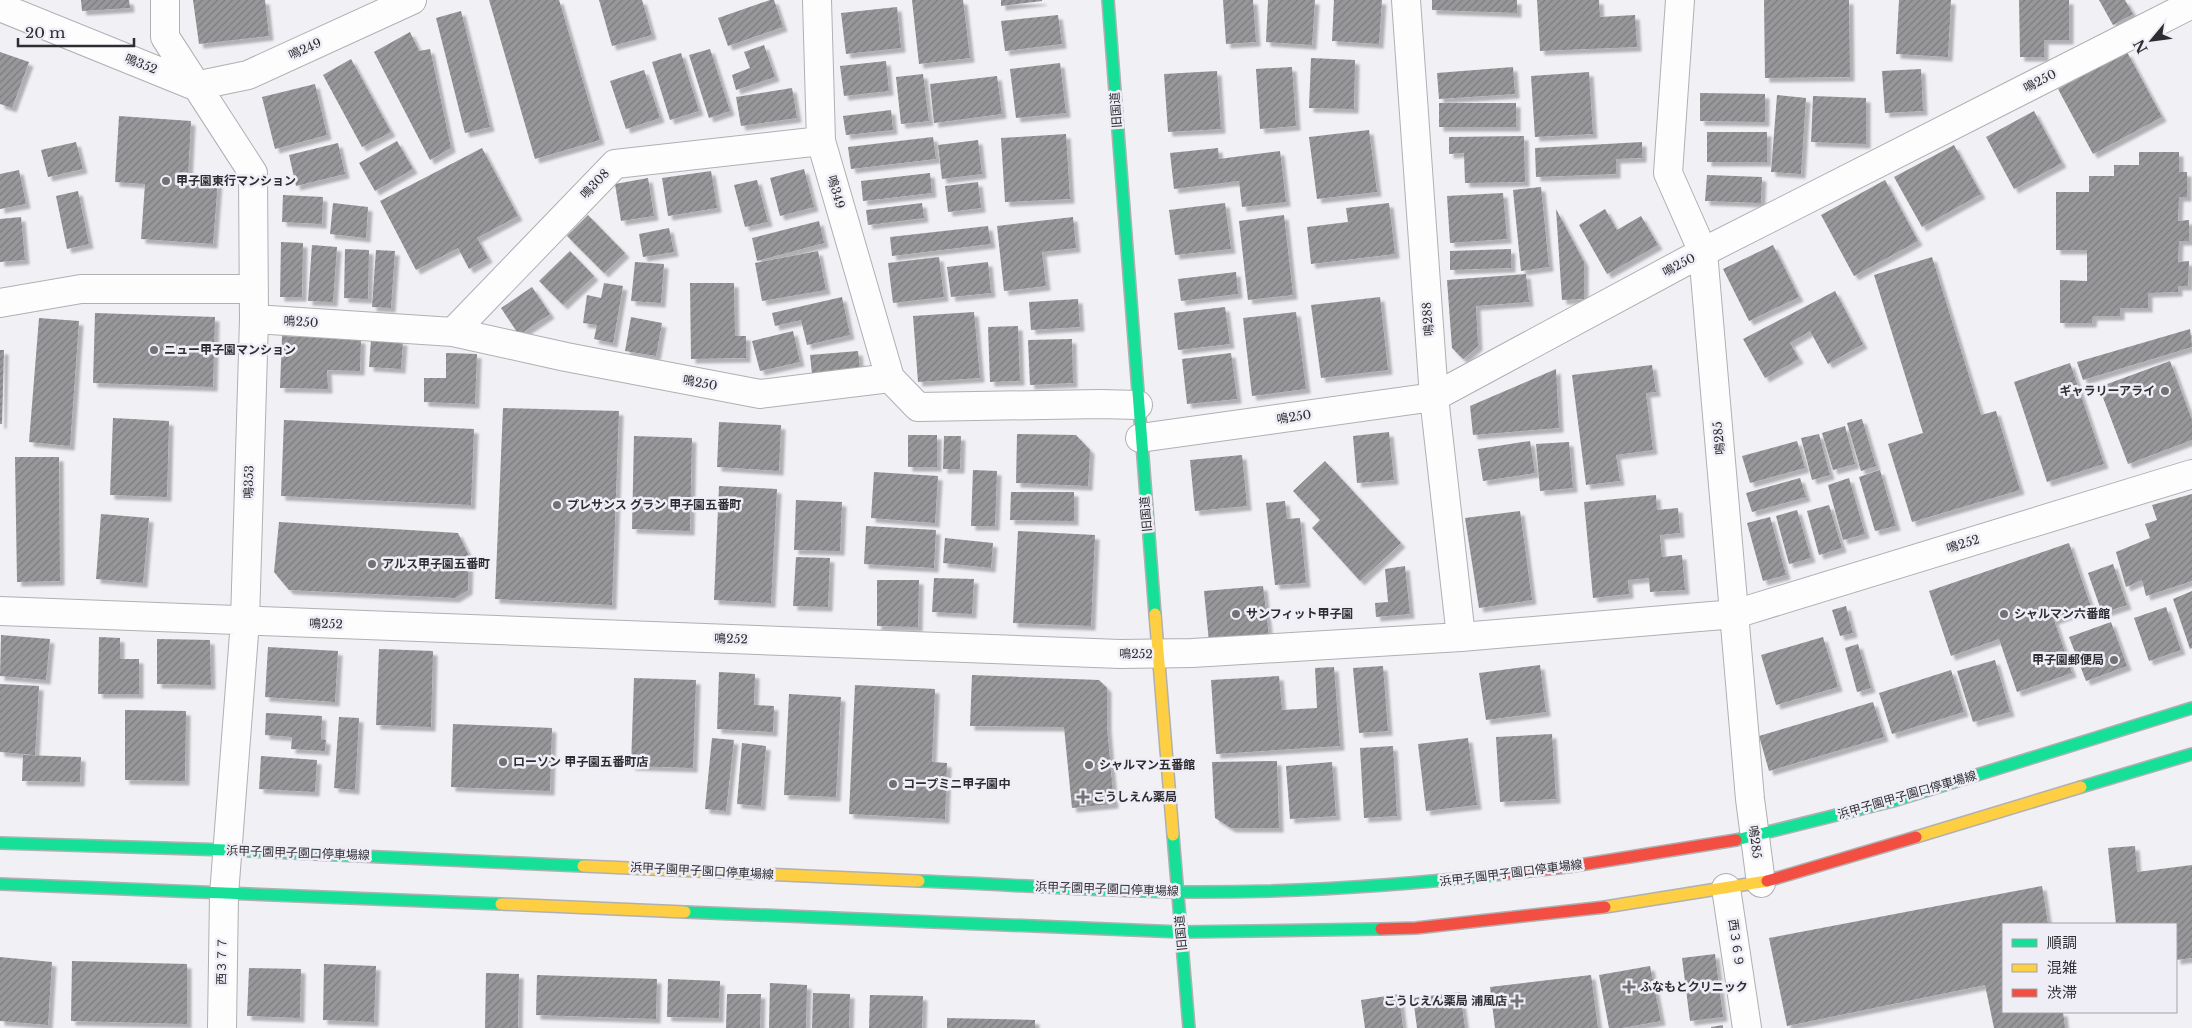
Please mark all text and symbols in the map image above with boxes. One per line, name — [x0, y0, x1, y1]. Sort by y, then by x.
scale bar — [18, 15, 134, 47]
north arrow — [2127, 15, 2177, 65]
text: 20 m — [25, 23, 65, 42]
street label: 鳴249 — [286, 35, 323, 62]
text: N — [2130, 36, 2152, 56]
street label: 鳴352 — [123, 50, 160, 77]
street label: 鳴250 — [2021, 66, 2059, 95]
street label: 旧国道 — [1107, 92, 1124, 129]
street label: 鳴308 — [577, 166, 612, 202]
place label: 甲子園東行マンション — [176, 173, 296, 188]
street label: 鳴349 — [825, 173, 848, 210]
marker: 甲子園東行マンション — [160, 175, 172, 187]
street label: 鳴250 — [1660, 250, 1698, 279]
street label: 鳴288 — [1419, 302, 1436, 336]
street label: 鳴250 — [283, 313, 319, 330]
place label: ニュー甲子園マンション — [164, 342, 296, 357]
marker: ニュー甲子園マンション — [148, 344, 160, 356]
street label: 鳴250 — [682, 372, 719, 393]
place label: ギャラリーアライ — [2059, 383, 2155, 398]
marker: ギャラリーアライ — [2159, 385, 2171, 397]
street label: 鳴250 — [1276, 407, 1312, 426]
street label: 鳴285 — [1710, 421, 1727, 455]
street label: 鳴353 — [240, 465, 257, 499]
street label: 旧国道 — [1136, 495, 1155, 533]
place label: プレサンス グラン 甲子園五番町 — [567, 497, 741, 512]
marker: プレサンス グラン 甲子園五番町 — [551, 499, 563, 511]
street label: 鳴252 — [1945, 531, 1981, 556]
place label: アルス甲子園五番町 — [382, 556, 490, 571]
marker: アルス甲子園五番町 — [366, 558, 378, 570]
place label: サンフィット甲子園 — [1246, 606, 1353, 621]
place label: シャルマン六番館 — [2014, 606, 2110, 621]
marker: サンフィット甲子園 — [1230, 608, 1242, 620]
marker: シャルマン六番館 — [1998, 608, 2010, 620]
street label: 鳴252 — [309, 615, 343, 632]
street label: 鳴252 — [714, 630, 748, 647]
street label: 鳴252 — [1119, 646, 1153, 661]
place label: 甲子園郵便局 — [2032, 652, 2104, 667]
marker: 甲子園郵便局 — [2108, 654, 2120, 666]
place label: ローソン 甲子園五番町店 — [513, 754, 648, 769]
marker: ローソン 甲子園五番町店 — [497, 756, 509, 768]
place label: シャルマン五番館 — [1099, 757, 1195, 772]
marker: シャルマン五番館 — [1083, 759, 1095, 771]
street label: 浜甲子園甲子園口停車場線 — [1836, 767, 1978, 822]
place label: コープミニ甲子園中 — [903, 776, 1010, 791]
marker: コープミニ甲子園中 — [887, 778, 899, 790]
place label: こうしえん薬局 — [1093, 789, 1177, 804]
marker: こうしえん薬局 — [1077, 791, 1089, 803]
street label: 鳴285 — [1746, 824, 1765, 860]
street label: 浜甲子園甲子園口停車場線 — [226, 842, 370, 863]
street label: 浜甲子園甲子園口停車場線 — [1439, 856, 1583, 889]
street label: 浜甲子園甲子園口停車場線 — [630, 859, 774, 882]
street label: 浜甲子園甲子園口停車場線 — [1035, 878, 1179, 899]
street label: 旧国道 — [1171, 914, 1190, 952]
street label: 西３６９ — [1726, 918, 1747, 968]
legend — [2002, 923, 2177, 1013]
text: 順調 — [2047, 933, 2077, 952]
street label: 西３７７ — [214, 937, 229, 985]
text: 混雑 — [2047, 958, 2077, 977]
place label: ふなもとクリニック — [1640, 979, 1748, 994]
marker: ふなもとクリニック — [1622, 980, 1636, 994]
text: 渋滞 — [2047, 983, 2077, 1002]
place label: こうしえん薬局 浦風店 — [1384, 993, 1507, 1008]
marker: こうしえん薬局 浦風店 — [1511, 995, 1523, 1007]

